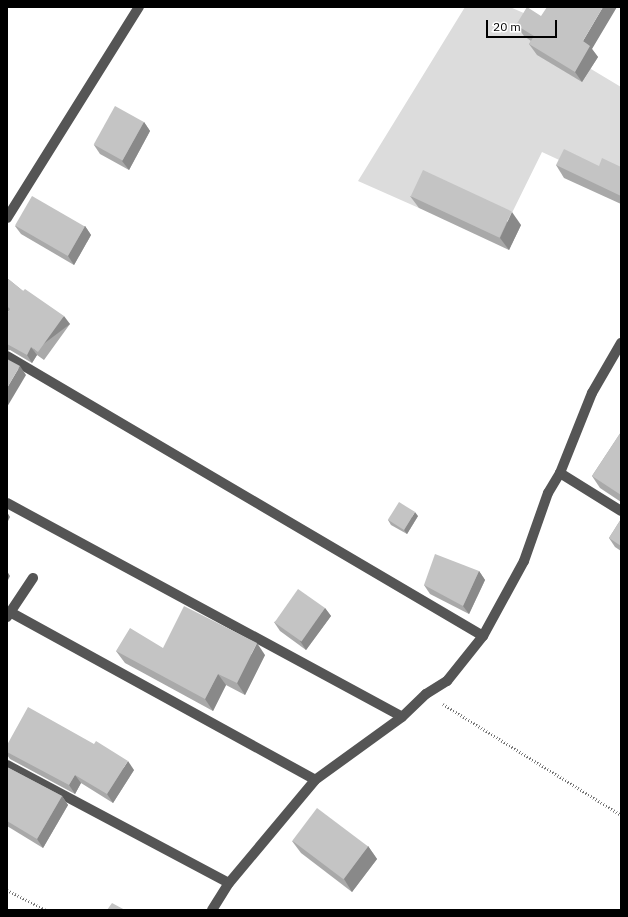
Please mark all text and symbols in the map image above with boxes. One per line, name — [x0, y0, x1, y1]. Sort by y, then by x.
scale bar — [488, 12, 559, 38]
text: 20 m — [493, 19, 521, 34]

